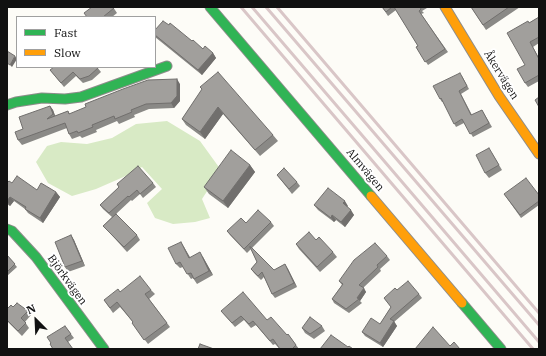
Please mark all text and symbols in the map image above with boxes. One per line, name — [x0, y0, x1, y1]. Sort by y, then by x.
legend — [16, 16, 156, 68]
text: Fast — [54, 25, 78, 40]
text: Slow — [54, 45, 81, 60]
street label: Åkervägen — [481, 48, 521, 102]
street label: Almvägen — [343, 146, 387, 194]
street label: Björkvägen — [44, 252, 90, 308]
north arrow — [16, 300, 56, 340]
text: N — [24, 301, 38, 317]

